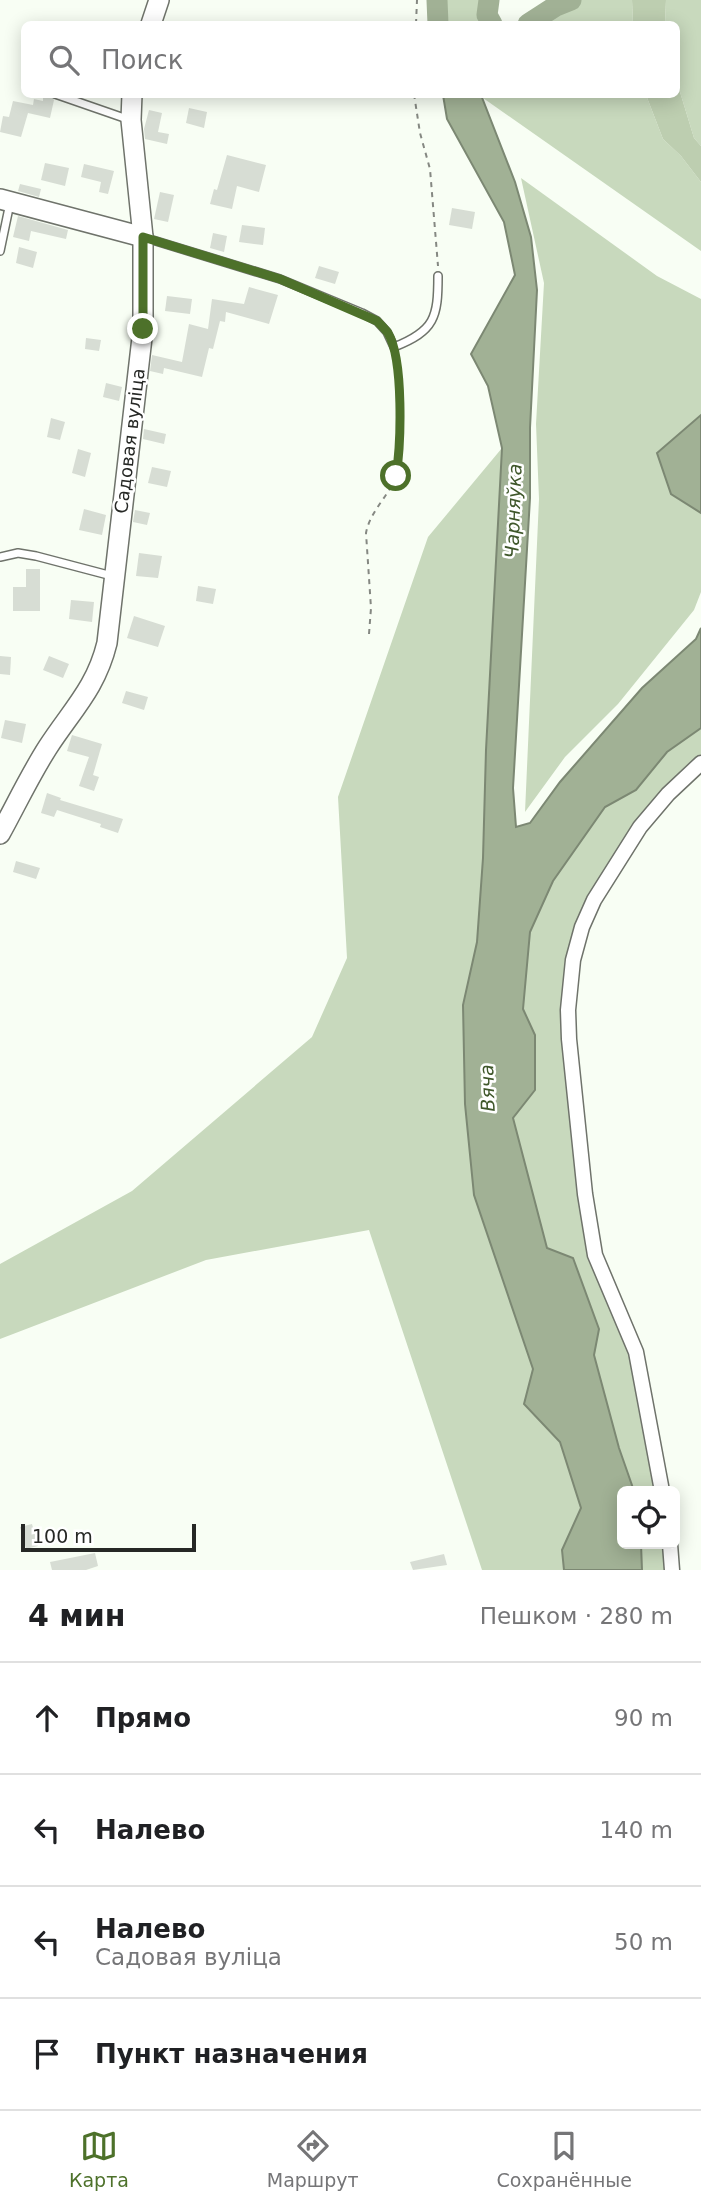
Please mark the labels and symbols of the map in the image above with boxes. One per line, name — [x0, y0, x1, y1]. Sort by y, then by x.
route end — [127, 313, 158, 344]
street label: Садовая вуліца — [110, 367, 149, 515]
route start — [380, 460, 411, 491]
water label: Чарняўка — [500, 463, 526, 559]
water label: Вяча — [475, 1064, 499, 1112]
scale bar — [21, 1521, 196, 1553]

